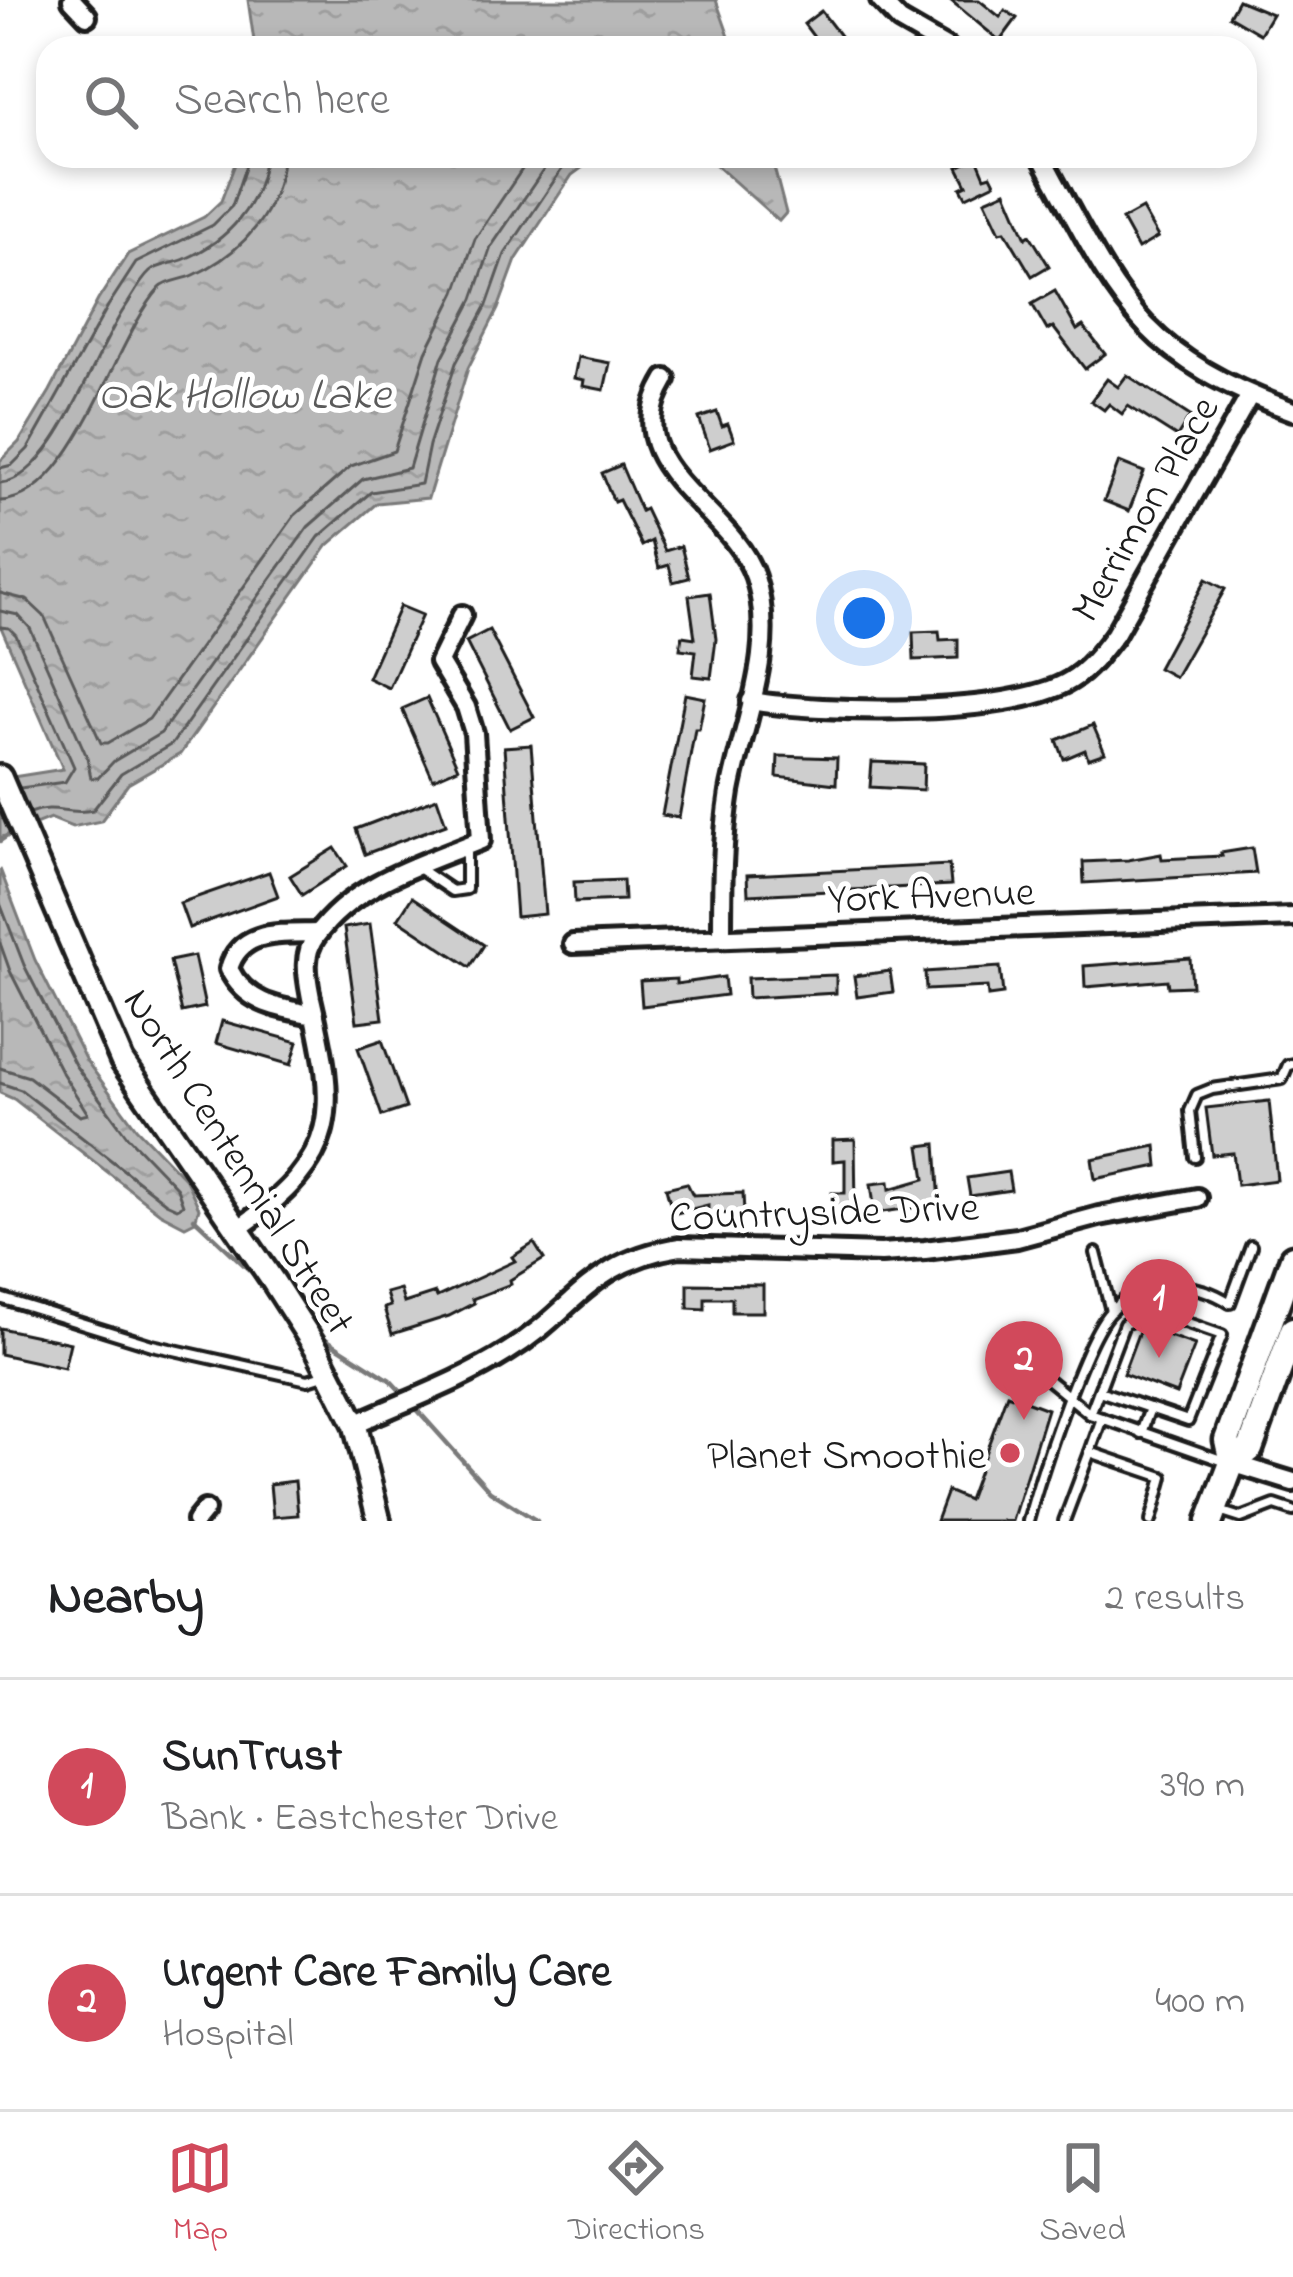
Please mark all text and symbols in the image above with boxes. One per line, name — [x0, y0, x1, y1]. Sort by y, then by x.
search box — [36, 36, 1257, 168]
icon: search — [78, 69, 144, 135]
text: Search here — [174, 69, 390, 135]
water label: Oak Hollow Lake — [97, 364, 392, 430]
street label: Merrimon Place — [1057, 385, 1237, 635]
your location — [834, 588, 894, 648]
street label: York Avenue — [826, 863, 1036, 932]
street label: North Centennial Street — [106, 977, 369, 1347]
street label: Countryside Drive — [668, 1179, 980, 1250]
pin: 1 — [1120, 1259, 1198, 1358]
pin: 2 — [985, 1321, 1063, 1420]
place label: Planet Smoothie — [707, 1427, 986, 1488]
marker: Planet Smoothie — [997, 1440, 1023, 1466]
text: Nearby — [48, 1562, 204, 1637]
text: 2 results — [1105, 1571, 1245, 1628]
text: SunTrust — [162, 1725, 342, 1791]
text: 1 — [81, 1758, 93, 1815]
text: 390 m — [1160, 1758, 1245, 1815]
text: Bank · Eastchester Drive — [162, 1791, 558, 1848]
text: Urgent Care Family Care — [162, 1941, 611, 2007]
text: 2 — [77, 1974, 97, 2031]
text: 400 m — [1155, 1974, 1245, 2031]
text: Hospital — [162, 2007, 294, 2064]
tab: Map — [167, 2135, 233, 2255]
tab: Directions — [568, 2135, 705, 2255]
tab: Saved — [1040, 2135, 1126, 2255]

